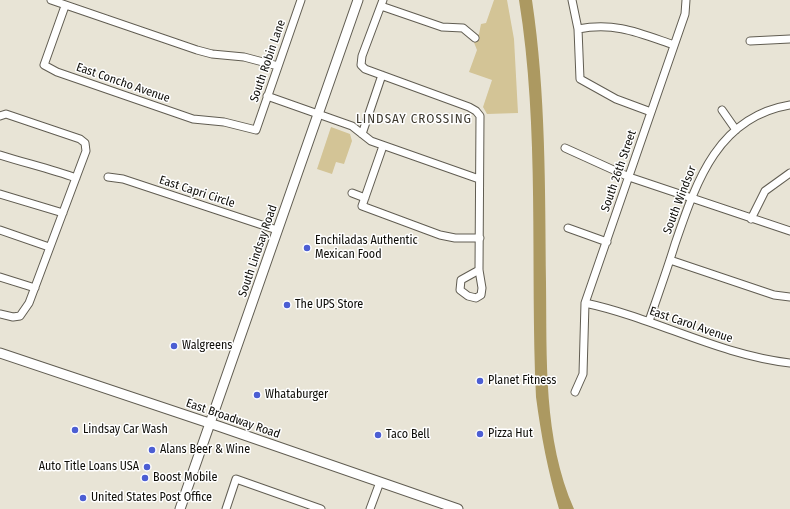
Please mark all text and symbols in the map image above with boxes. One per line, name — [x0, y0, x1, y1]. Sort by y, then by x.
street label: South Robin Lane — [247, 18, 289, 104]
street label: East Concho Avenue — [74, 60, 172, 106]
district label: LINDSAY CROSSING — [356, 111, 472, 127]
street label: South 26th Street — [598, 128, 640, 214]
street label: South Windsor — [660, 164, 700, 236]
street label: East Capri Circle — [157, 173, 237, 211]
street label: South Lindsay Road — [235, 203, 281, 299]
place label: Enchiladas Authentic Mexican Food — [315, 234, 418, 262]
marker: Enchiladas Authentic Mexican Food — [302, 243, 312, 253]
place label: The UPS Store — [295, 298, 363, 312]
marker: The UPS Store — [282, 300, 292, 310]
street label: East Carol Avenue — [647, 304, 735, 346]
place label: Walgreens — [182, 339, 232, 353]
marker: Walgreens — [169, 341, 179, 351]
place label: Planet Fitness — [488, 374, 556, 388]
marker: Planet Fitness — [475, 376, 485, 386]
place label: Whataburger — [265, 388, 328, 402]
marker: Whataburger — [252, 390, 262, 400]
street label: East Broadway Road — [184, 396, 282, 442]
place label: Lindsay Car Wash — [83, 423, 168, 437]
marker: Lindsay Car Wash — [70, 425, 80, 435]
place label: Pizza Hut — [488, 427, 533, 441]
place label: Taco Bell — [386, 428, 430, 442]
marker: Pizza Hut — [475, 429, 485, 439]
marker: Taco Bell — [373, 430, 383, 440]
place label: Alans Beer & Wine — [160, 443, 250, 457]
marker: Alans Beer & Wine — [147, 445, 157, 455]
place label: Auto Title Loans USA — [39, 460, 139, 474]
marker: Auto Title Loans USA — [142, 462, 152, 472]
place label: Boost Mobile — [153, 471, 217, 485]
marker: Boost Mobile — [140, 473, 150, 483]
place label: United States Post Office — [91, 491, 212, 505]
marker: United States Post Office — [78, 493, 88, 503]

